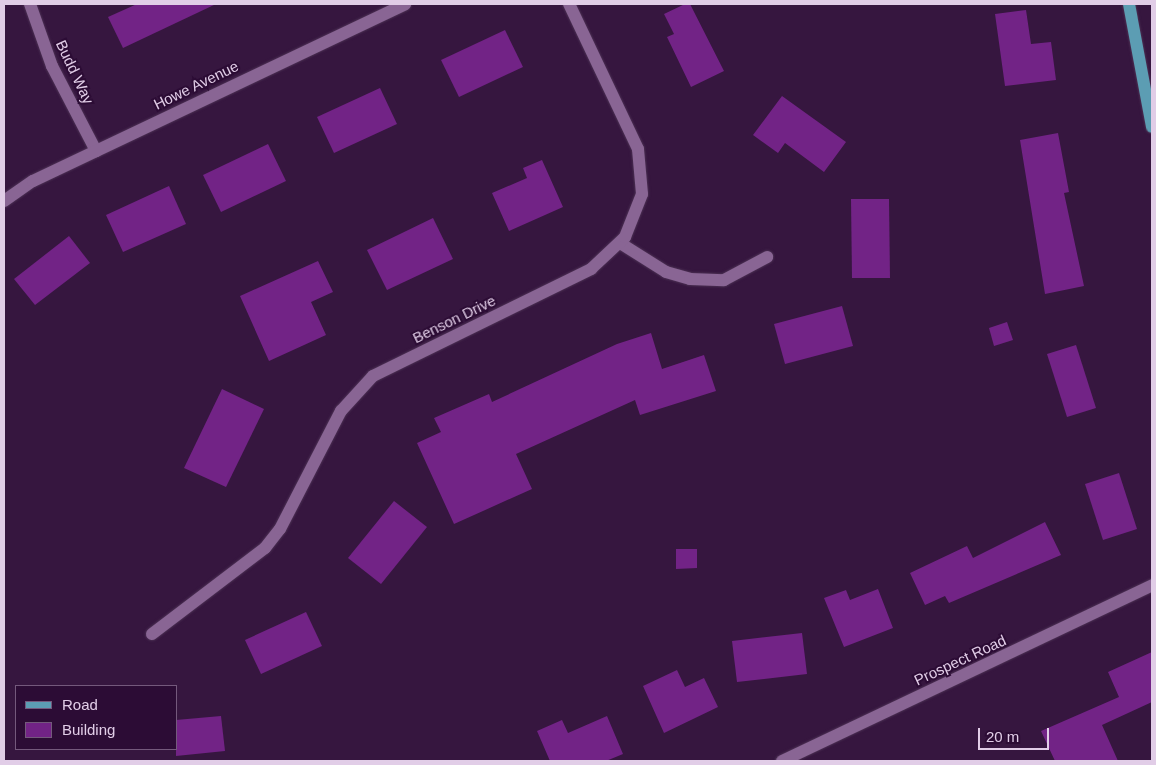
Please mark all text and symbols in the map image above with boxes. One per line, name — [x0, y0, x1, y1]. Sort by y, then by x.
street label: Budd Way — [52, 37, 98, 107]
street label: Howe Avenue — [150, 57, 242, 113]
street label: Benson Drive — [410, 291, 498, 347]
street label: Prospect Road — [911, 631, 1009, 689]
legend — [15, 685, 178, 750]
text: Road — [62, 696, 98, 713]
scale bar — [981, 718, 1052, 750]
text: Building — [62, 721, 115, 738]
text: 20 m — [986, 728, 1019, 745]

